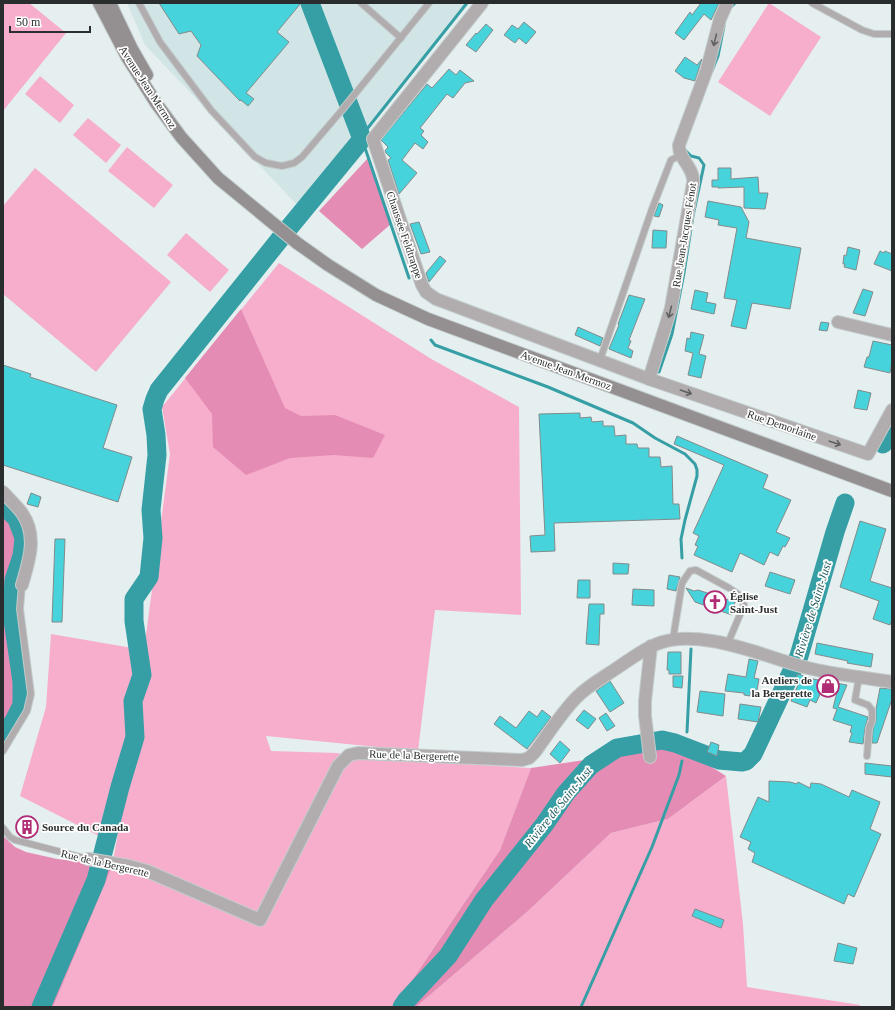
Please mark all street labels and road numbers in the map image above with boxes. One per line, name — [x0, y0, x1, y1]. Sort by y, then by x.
street label: Avenue Jean Mermoz — [117, 44, 179, 130]
street label: Rue Jean-Jacques Fénot — [670, 182, 698, 288]
street label: Chaussée Feldtrappe — [384, 190, 426, 280]
street label: Avenue Jean Mermoz — [519, 348, 613, 392]
street label: Rue Demorlaine — [746, 408, 818, 442]
street label: Rue de la Bergerette — [369, 747, 459, 763]
street label: Rue de la Bergerette — [60, 847, 150, 879]

